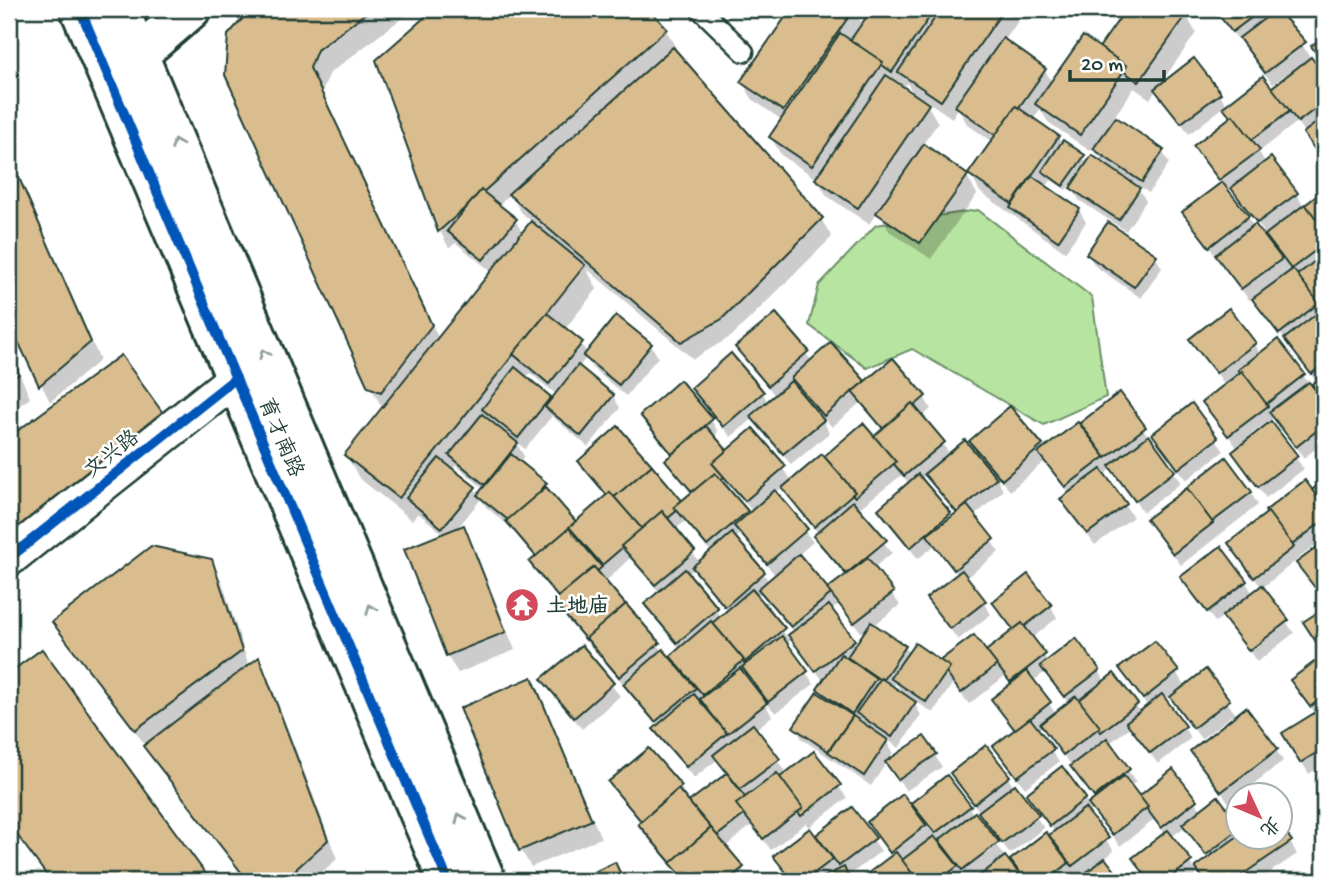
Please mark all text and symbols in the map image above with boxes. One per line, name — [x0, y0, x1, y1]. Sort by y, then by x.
scale bar — [1070, 38, 1165, 82]
text: 20 m — [1081, 54, 1123, 79]
one-way arrow — [170, 139, 184, 151]
one-way arrow — [259, 348, 273, 360]
street label: 育才南路 — [251, 394, 309, 482]
street label: 文兴路 — [79, 425, 146, 485]
temple icon: 土地庙 — [503, 586, 541, 624]
place label: 土地庙 — [546, 594, 609, 621]
one-way arrow — [366, 603, 380, 615]
north arrow — [1224, 782, 1294, 852]
text: 北 — [1254, 811, 1284, 840]
one-way arrow — [454, 813, 468, 825]

